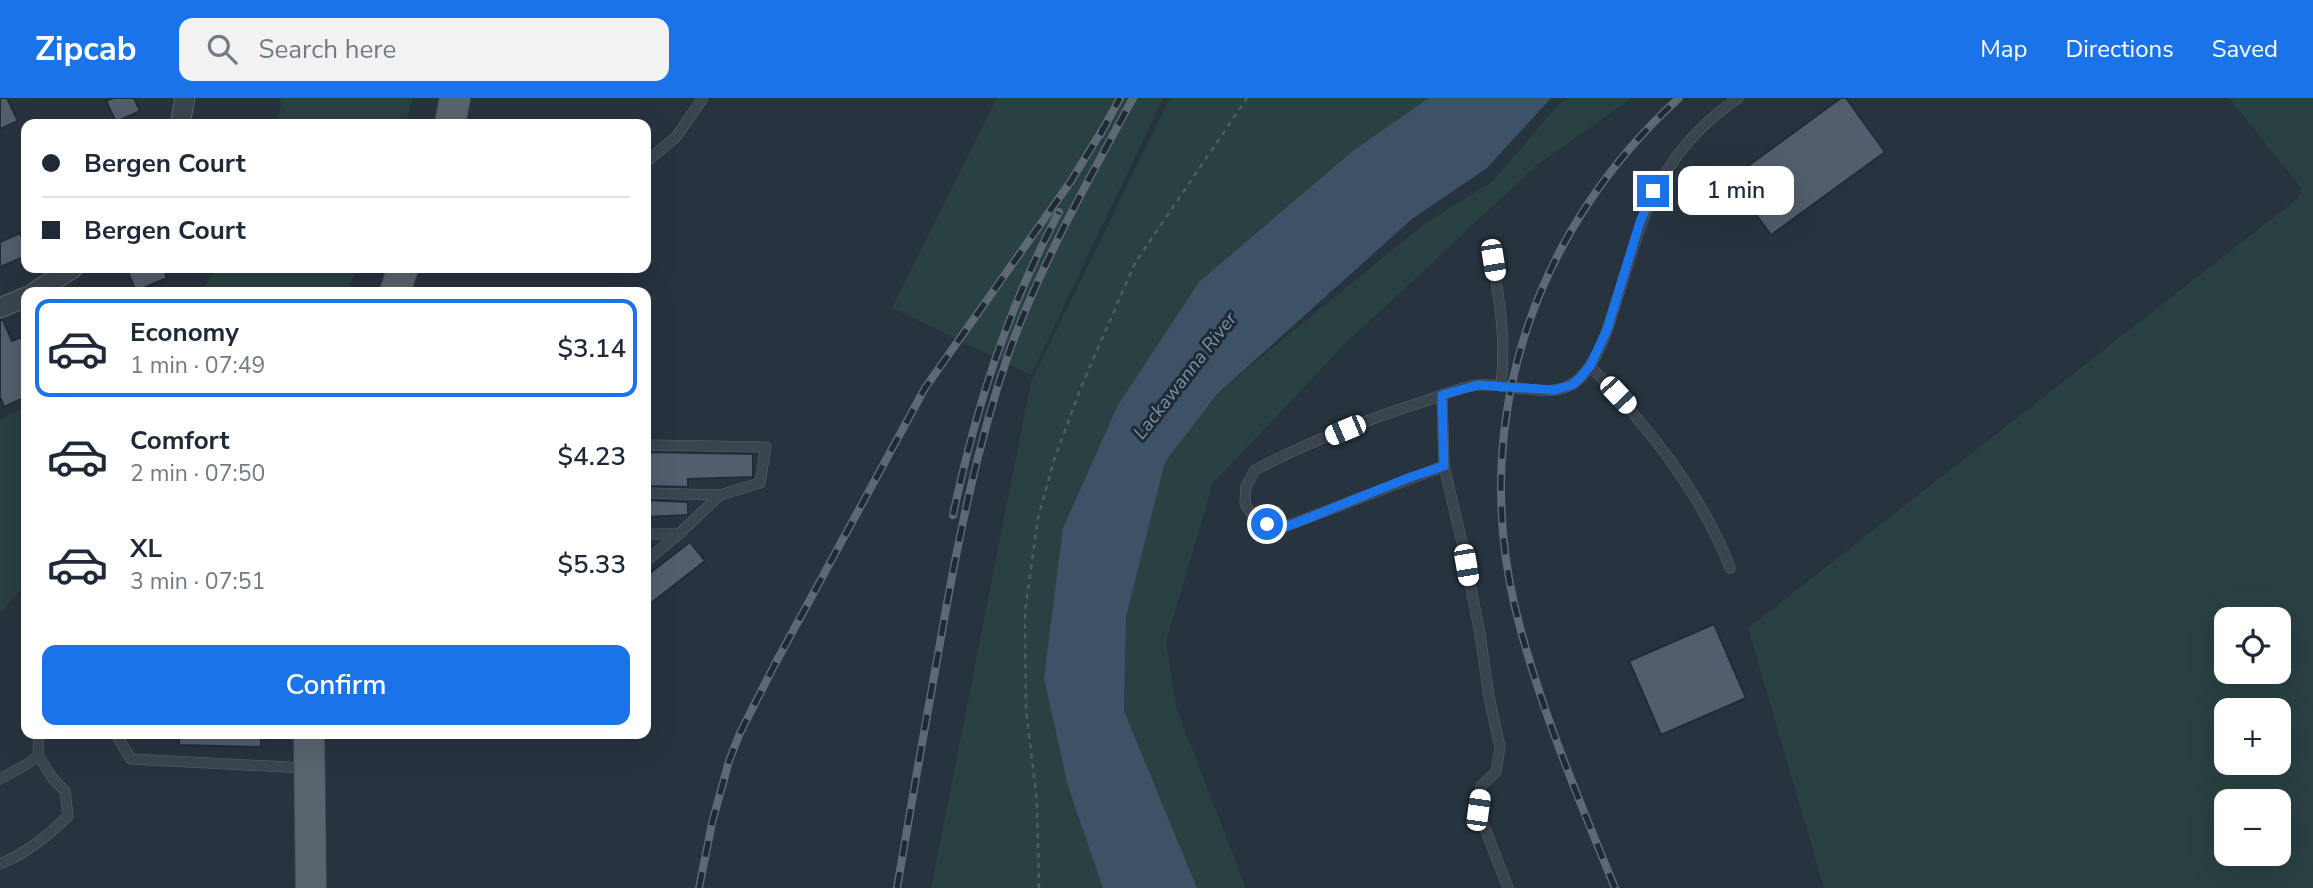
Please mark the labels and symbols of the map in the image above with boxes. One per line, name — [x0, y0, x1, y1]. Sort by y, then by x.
callout: 1 min — [1678, 166, 1793, 216]
route end — [1637, 175, 1669, 207]
car — [1480, 238, 1507, 282]
water label: Lackawanna River — [1127, 306, 1244, 445]
car — [1596, 372, 1641, 418]
car — [1322, 412, 1369, 448]
route start — [1251, 508, 1283, 540]
car — [1453, 542, 1480, 588]
car — [1465, 788, 1492, 832]

